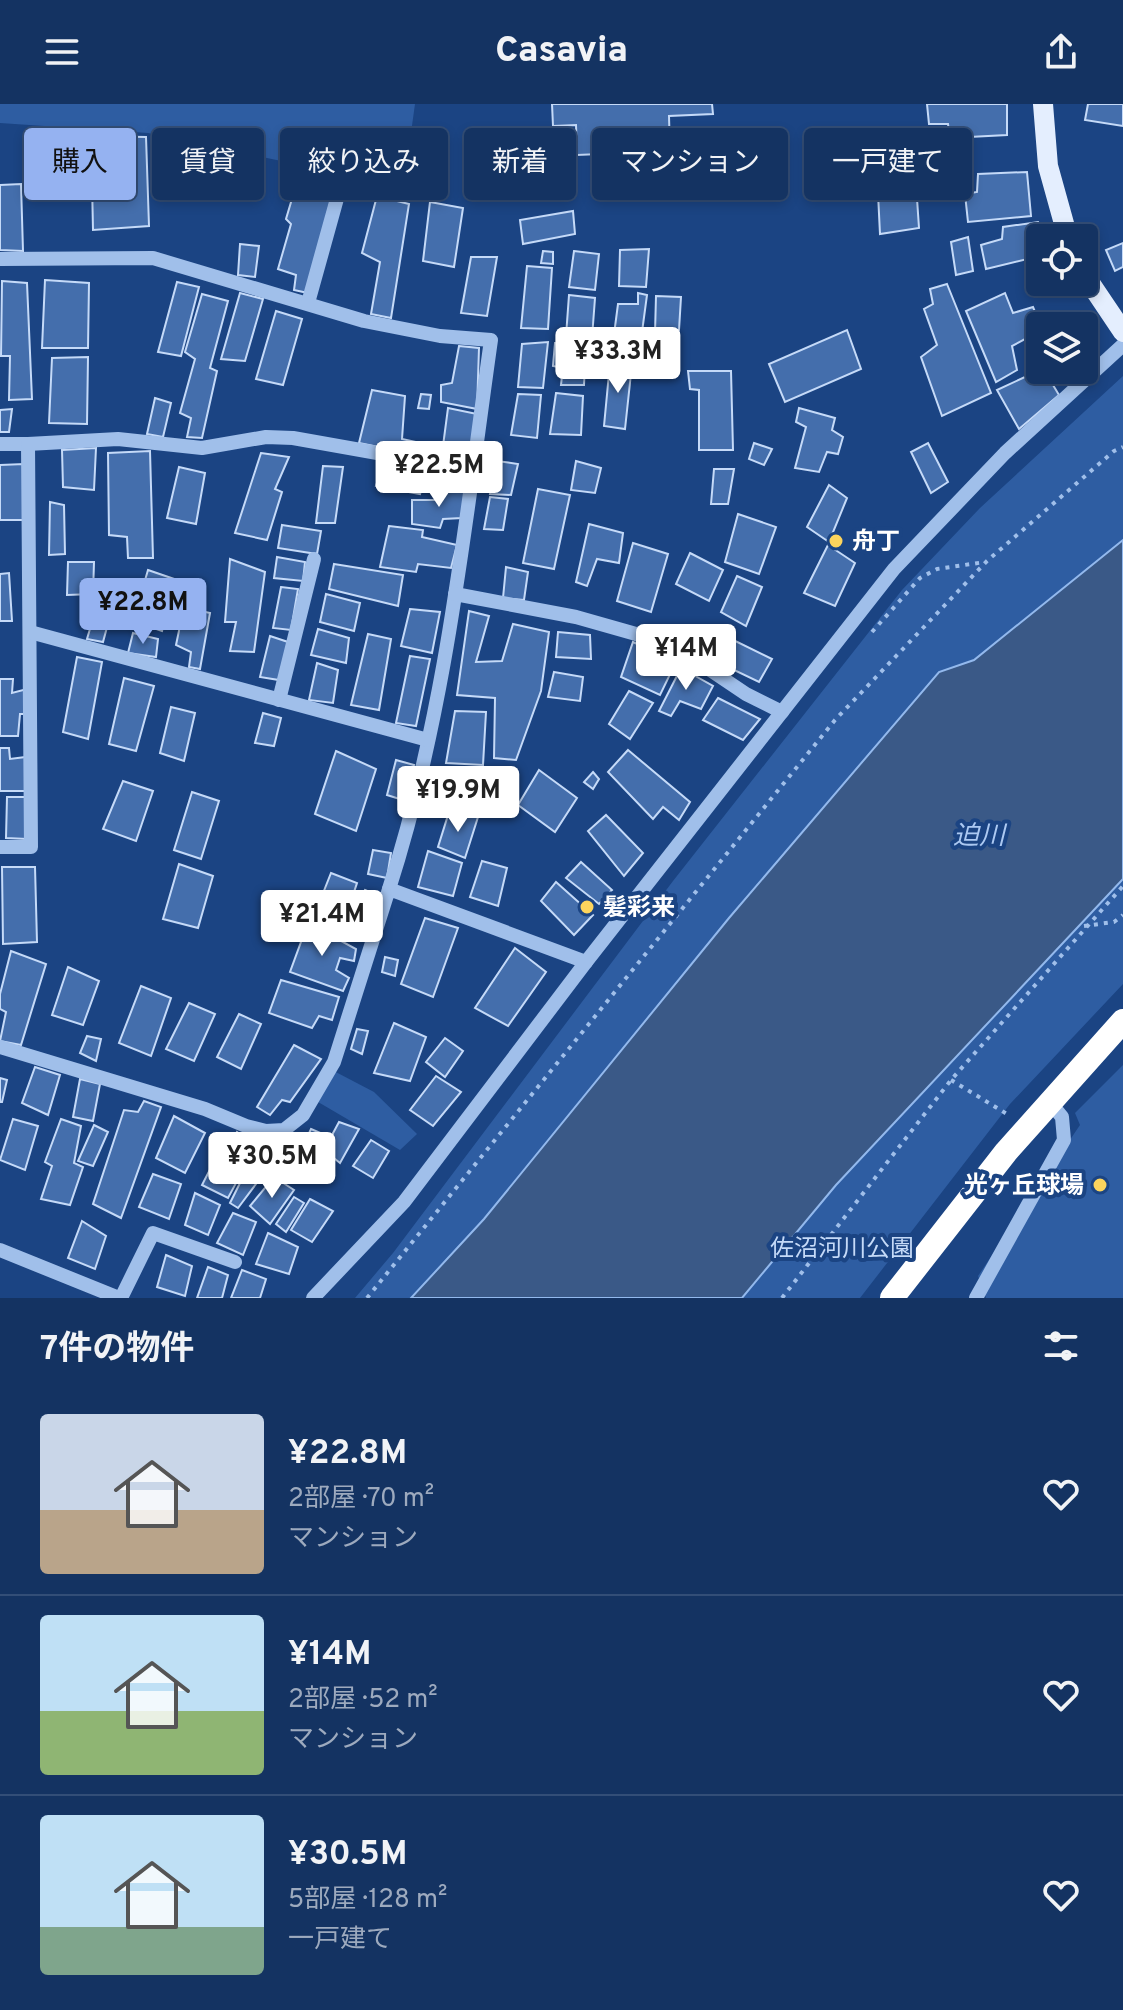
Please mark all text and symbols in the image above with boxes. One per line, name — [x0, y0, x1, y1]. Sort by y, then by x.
text: Casavia — [495, 29, 628, 75]
icon: menu — [40, 30, 84, 74]
icon: share — [1039, 30, 1083, 74]
chip: 購入 — [24, 128, 136, 200]
chip: 賃貸 — [152, 128, 264, 200]
chip: 絞り込み — [280, 128, 448, 200]
chip: 新着 — [464, 128, 576, 200]
chip: マンション — [592, 128, 788, 200]
chip: 一戸建て — [804, 128, 972, 200]
map controls — [1026, 224, 1098, 384]
button: locate — [1026, 224, 1098, 296]
button: layers — [1026, 312, 1098, 384]
pin: ¥33.3M — [553, 327, 683, 395]
text: ¥33.3M — [573, 336, 663, 369]
pin: ¥22.5M — [374, 441, 504, 509]
text: ¥22.5M — [394, 450, 484, 483]
place label: 舟丁 — [852, 528, 900, 558]
marker: 舟丁 — [827, 532, 845, 550]
pin: ¥22.8M — [78, 578, 208, 646]
text: ¥22.8M — [97, 587, 189, 620]
pin: ¥14M — [639, 624, 733, 692]
text: ¥14M — [654, 633, 718, 666]
pin: ¥19.9M — [393, 766, 523, 834]
text: ¥19.9M — [415, 775, 501, 808]
water label: 迫川 — [953, 821, 1008, 854]
pin: ¥21.4M — [257, 890, 387, 958]
place label: 髪彩来 — [603, 894, 675, 924]
marker: 髪彩来 — [578, 898, 596, 916]
text: ¥21.4M — [279, 899, 365, 932]
pin: ¥30.5M — [207, 1132, 337, 1200]
text: ¥30.5M — [226, 1141, 318, 1174]
place label: 光ヶ丘球場 — [964, 1172, 1084, 1202]
marker: 光ヶ丘球場 — [1091, 1176, 1109, 1194]
park label: 佐沼河川公園 — [770, 1235, 914, 1265]
icon: filters — [1039, 1324, 1083, 1368]
text: 7件の物件 — [40, 1329, 194, 1372]
text: ¥22.8M — [288, 1433, 407, 1476]
icon: home — [104, 1446, 200, 1542]
icon: heart — [1039, 1472, 1083, 1516]
text: 2部屋 · 70 m² — [288, 1483, 434, 1516]
text: マンション — [288, 1523, 418, 1556]
text: ¥14M — [288, 1634, 372, 1677]
icon: home — [104, 1647, 200, 1743]
icon: heart — [1039, 1673, 1083, 1717]
text: 2部屋 · 52 m² — [288, 1684, 438, 1717]
text: マンション — [288, 1724, 418, 1757]
text: ¥30.5M — [288, 1834, 407, 1877]
icon: home — [104, 1847, 200, 1943]
icon: heart — [1039, 1873, 1083, 1917]
text: 5部屋 · 128 m² — [288, 1884, 447, 1917]
text: 一戸建て — [288, 1924, 392, 1957]

